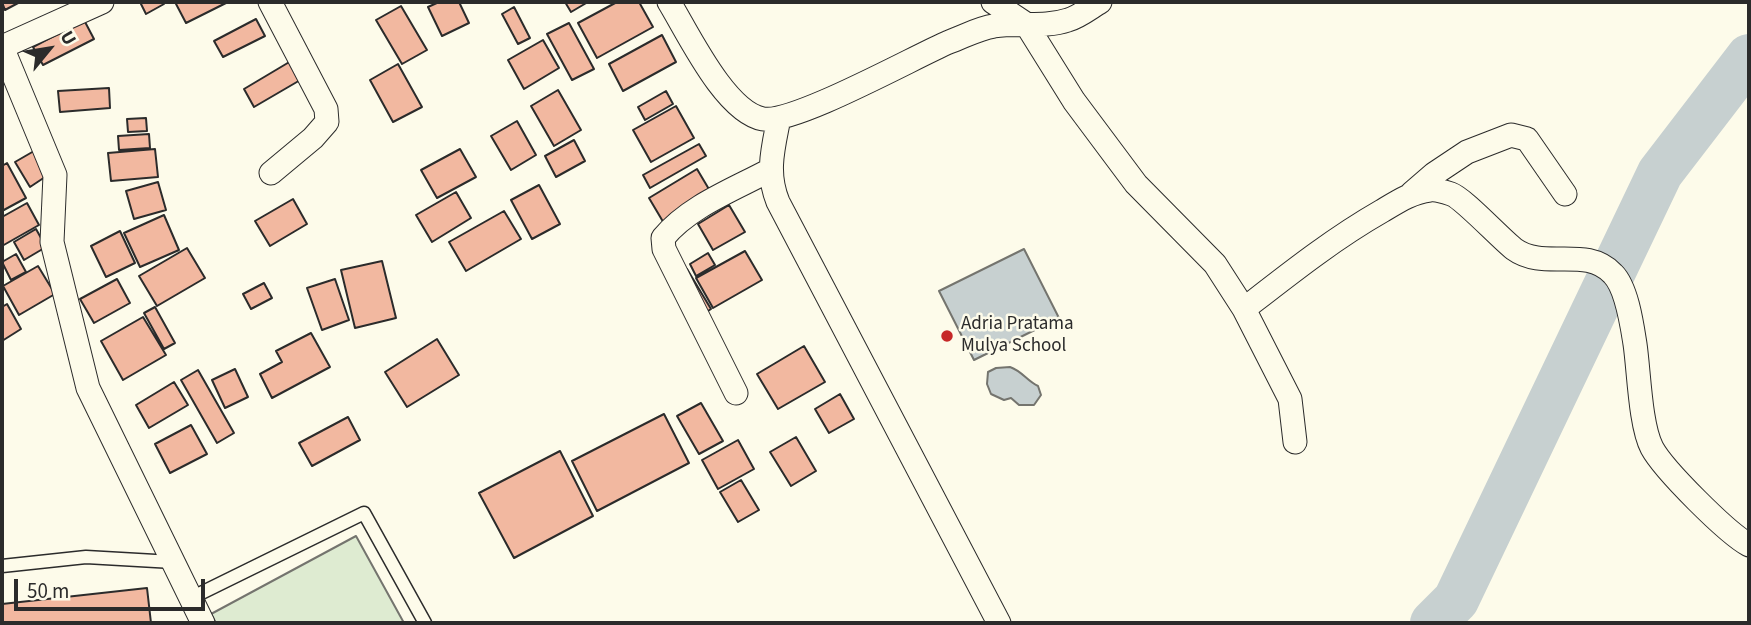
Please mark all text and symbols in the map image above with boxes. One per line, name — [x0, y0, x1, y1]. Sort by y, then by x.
north arrow — [14, 14, 84, 84]
text: U — [53, 26, 82, 50]
place label: Adria Pratama Mulya School — [961, 314, 1074, 358]
marker: Adria Pratama Mulya School — [939, 328, 955, 344]
scale bar — [18, 566, 208, 610]
text: 50 m — [27, 576, 69, 606]

